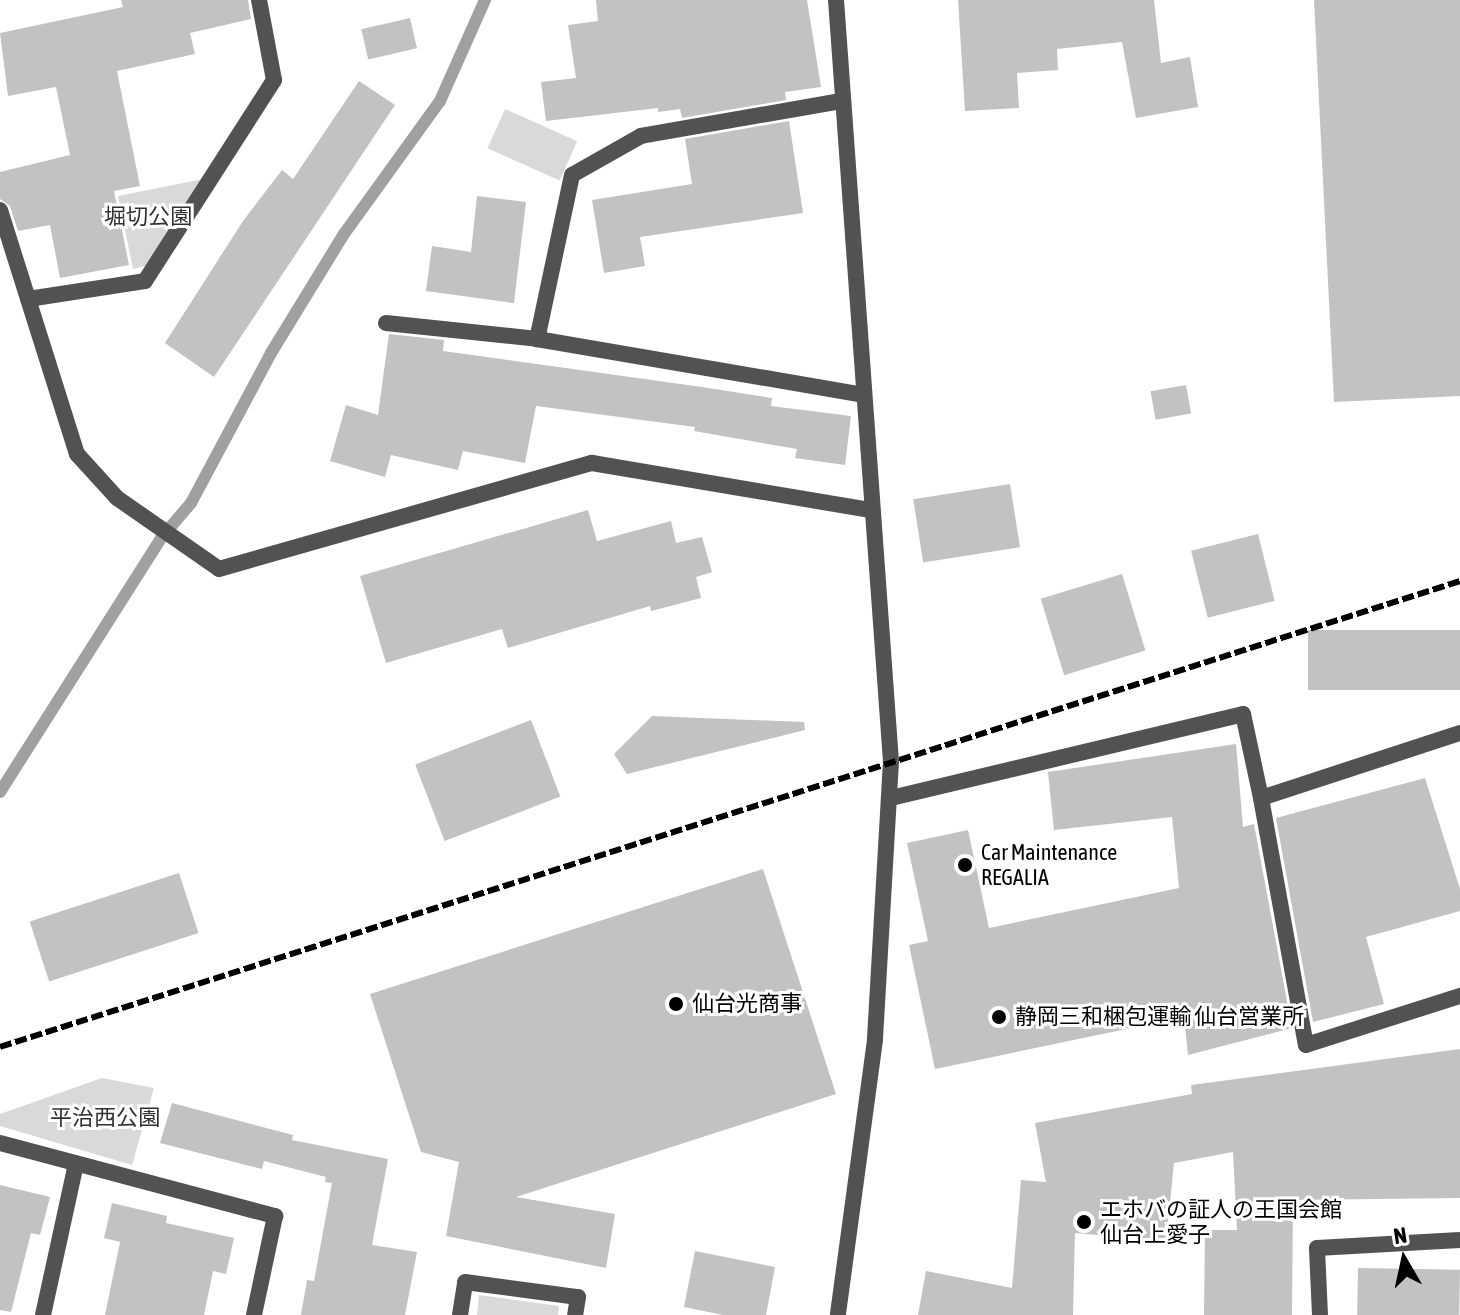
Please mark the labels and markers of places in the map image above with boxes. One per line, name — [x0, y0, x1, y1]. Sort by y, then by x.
place label: Car Maintenance REGALIA — [981, 839, 1117, 890]
marker: Car Maintenance REGALIA — [956, 856, 974, 874]
place label: 仙台光商事 — [692, 991, 802, 1017]
marker: 仙台光商事 — [667, 995, 685, 1013]
place label: 静岡三和梱包運輸 仙台営業所 — [1015, 1004, 1304, 1030]
marker: 静岡三和梱包運輸 仙台営業所 — [990, 1008, 1008, 1026]
place label: エホバの証人の王国会館 仙台上愛子 — [1100, 1196, 1342, 1248]
marker: エホバの証人の王国会館 仙台上愛子 — [1075, 1213, 1093, 1231]

